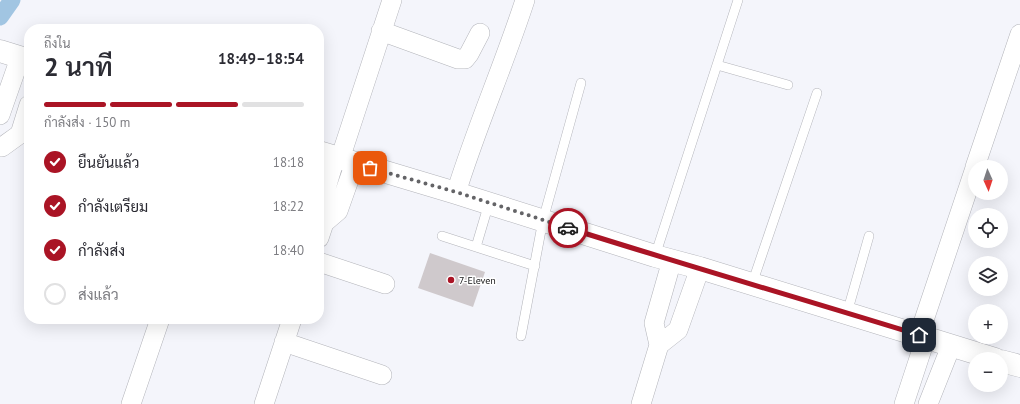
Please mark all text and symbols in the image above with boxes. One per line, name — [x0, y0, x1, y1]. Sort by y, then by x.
text: ถึงใน — [44, 35, 71, 52]
text: 18:49–18:54 — [218, 49, 304, 68]
text: 2 นาที — [44, 50, 113, 83]
text: กำลังส่ง · 150 m — [44, 114, 130, 131]
icon: check — [44, 151, 66, 173]
pin — [353, 151, 387, 185]
text: ยืนยันแล้ว — [78, 153, 139, 172]
text: 18:18 — [273, 154, 304, 171]
icon: bag — [359, 157, 381, 179]
north arrow — [968, 160, 1008, 200]
map controls — [968, 160, 1008, 392]
icon: check — [44, 195, 66, 217]
text: กำลังเตรียม — [78, 197, 148, 216]
text: 18:22 — [273, 198, 304, 215]
courier — [548, 208, 588, 248]
button: locate — [968, 208, 1008, 248]
icon: car — [557, 217, 579, 239]
icon: check — [44, 239, 66, 261]
text: กำลังส่ง — [78, 241, 125, 260]
text: 18:40 — [273, 242, 304, 259]
button: layers — [968, 256, 1008, 296]
place label: 7-Eleven — [459, 274, 496, 287]
marker: 7-Eleven — [446, 275, 456, 285]
text: ส่งแล้ว — [78, 285, 119, 304]
button: + — [968, 304, 1008, 344]
pin — [902, 318, 936, 352]
icon: home — [908, 324, 930, 346]
button: − — [968, 352, 1008, 392]

